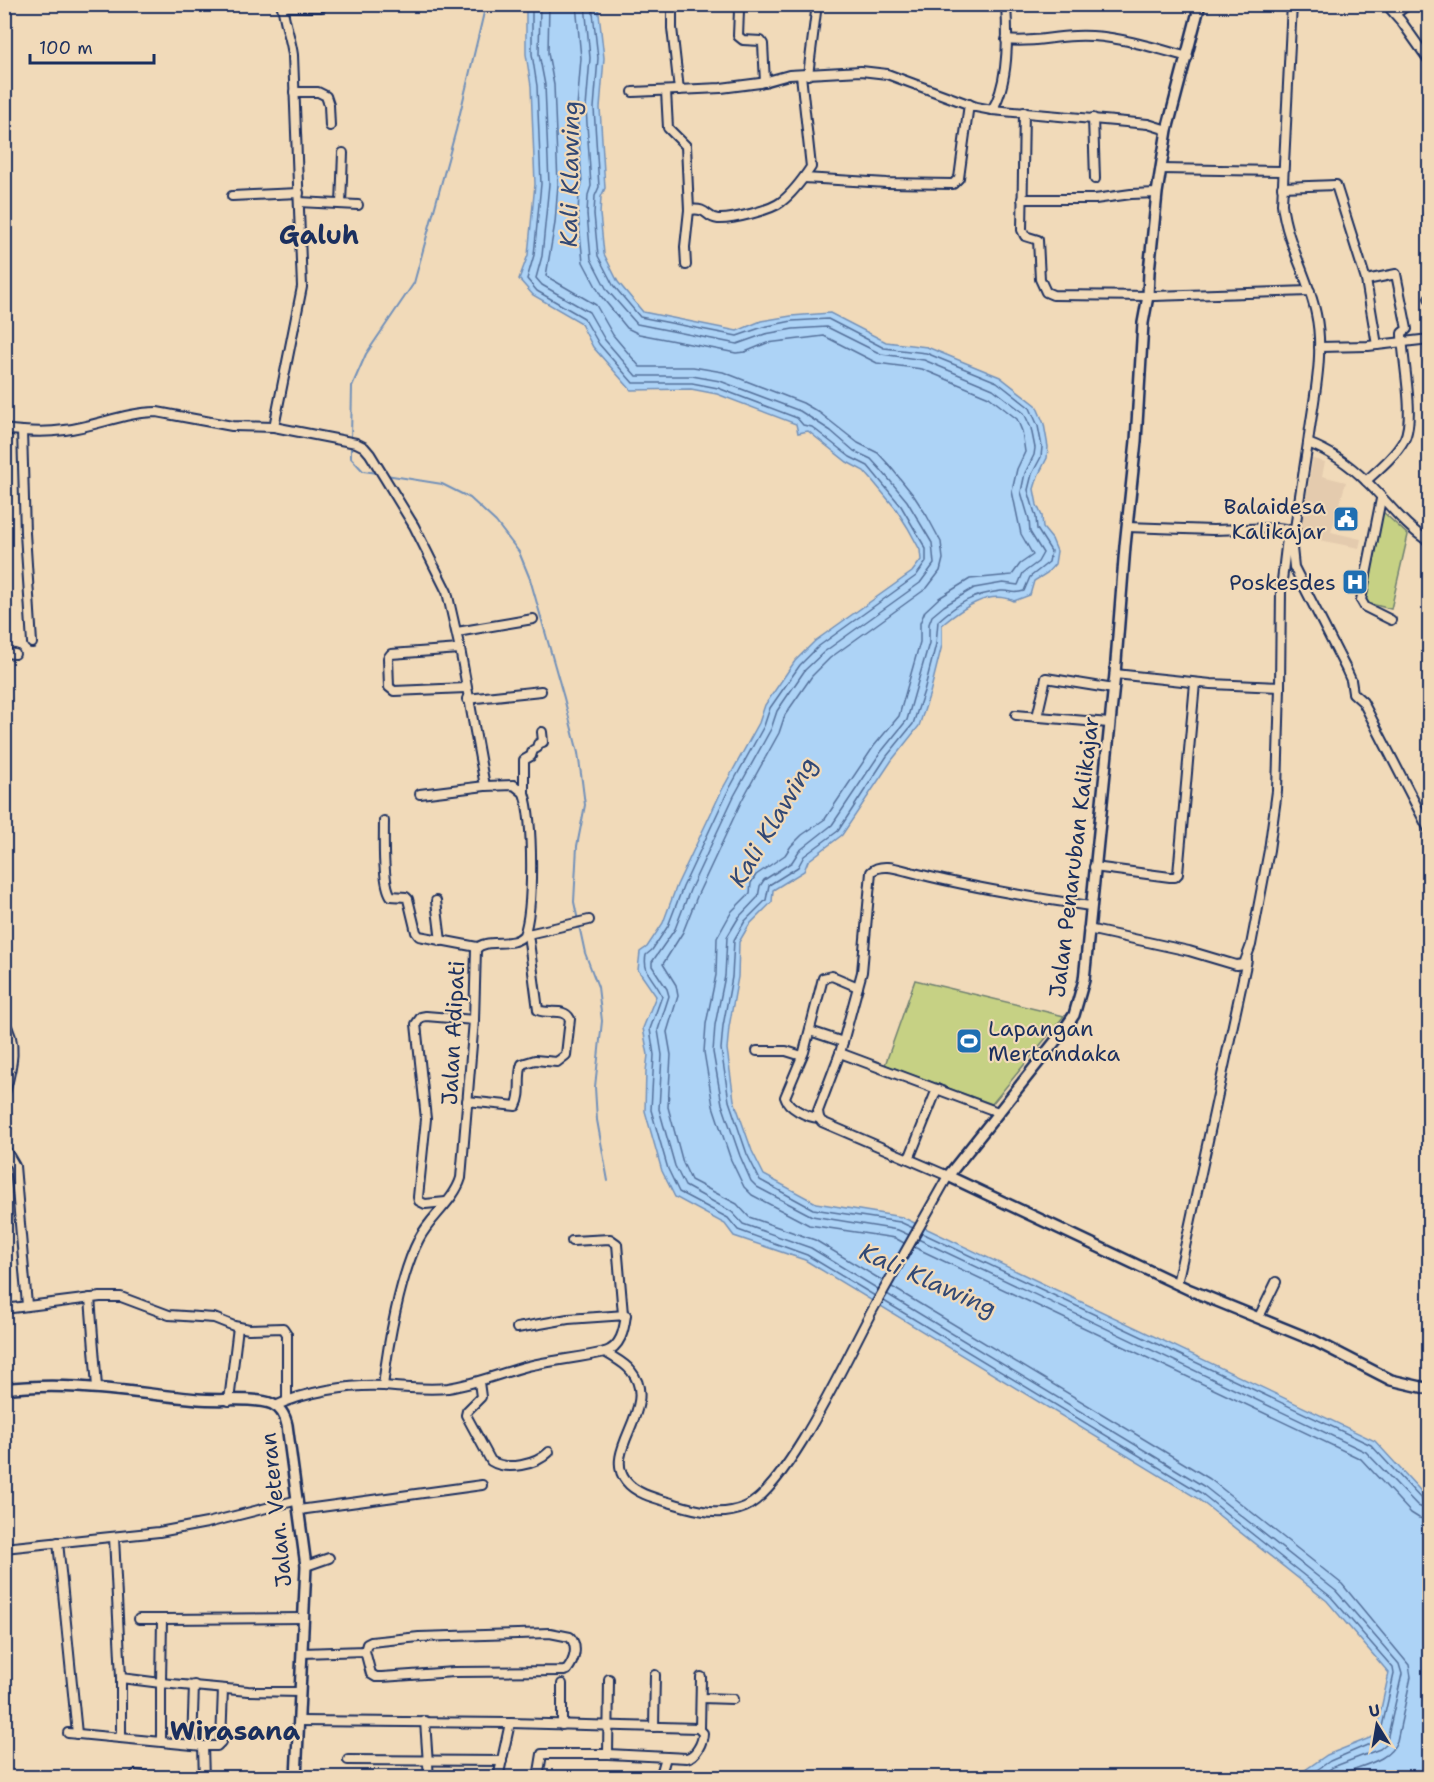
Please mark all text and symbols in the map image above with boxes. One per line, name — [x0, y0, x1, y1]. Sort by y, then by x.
scale bar — [30, 27, 154, 65]
text: 100 m — [39, 36, 93, 60]
water label: Kali Klawing — [553, 100, 587, 248]
district label: Galuh — [279, 217, 359, 252]
place label: Balaidesa Kalikajar — [1223, 492, 1326, 546]
public building icon: Balaidesa Kalikajar — [1331, 504, 1361, 534]
hospital icon: Poskesdes — [1340, 567, 1370, 597]
place label: Poskesdes — [1229, 568, 1336, 597]
street label: Jalan Penaruban Kalikajar — [1042, 715, 1106, 999]
water label: Kali Klawing — [721, 751, 825, 893]
street label: Jalan Adipati — [435, 960, 471, 1106]
place label: Lapangan Mertandaka — [988, 1014, 1120, 1068]
sports icon: Lapangan Mertandaka — [954, 1026, 984, 1056]
water label: Kali Klawing — [854, 1236, 1002, 1324]
street label: Jalan. Veteran — [253, 1431, 299, 1589]
north arrow — [1347, 1695, 1407, 1755]
text: U — [1367, 1699, 1382, 1722]
district label: Wirasana — [170, 1713, 300, 1748]

